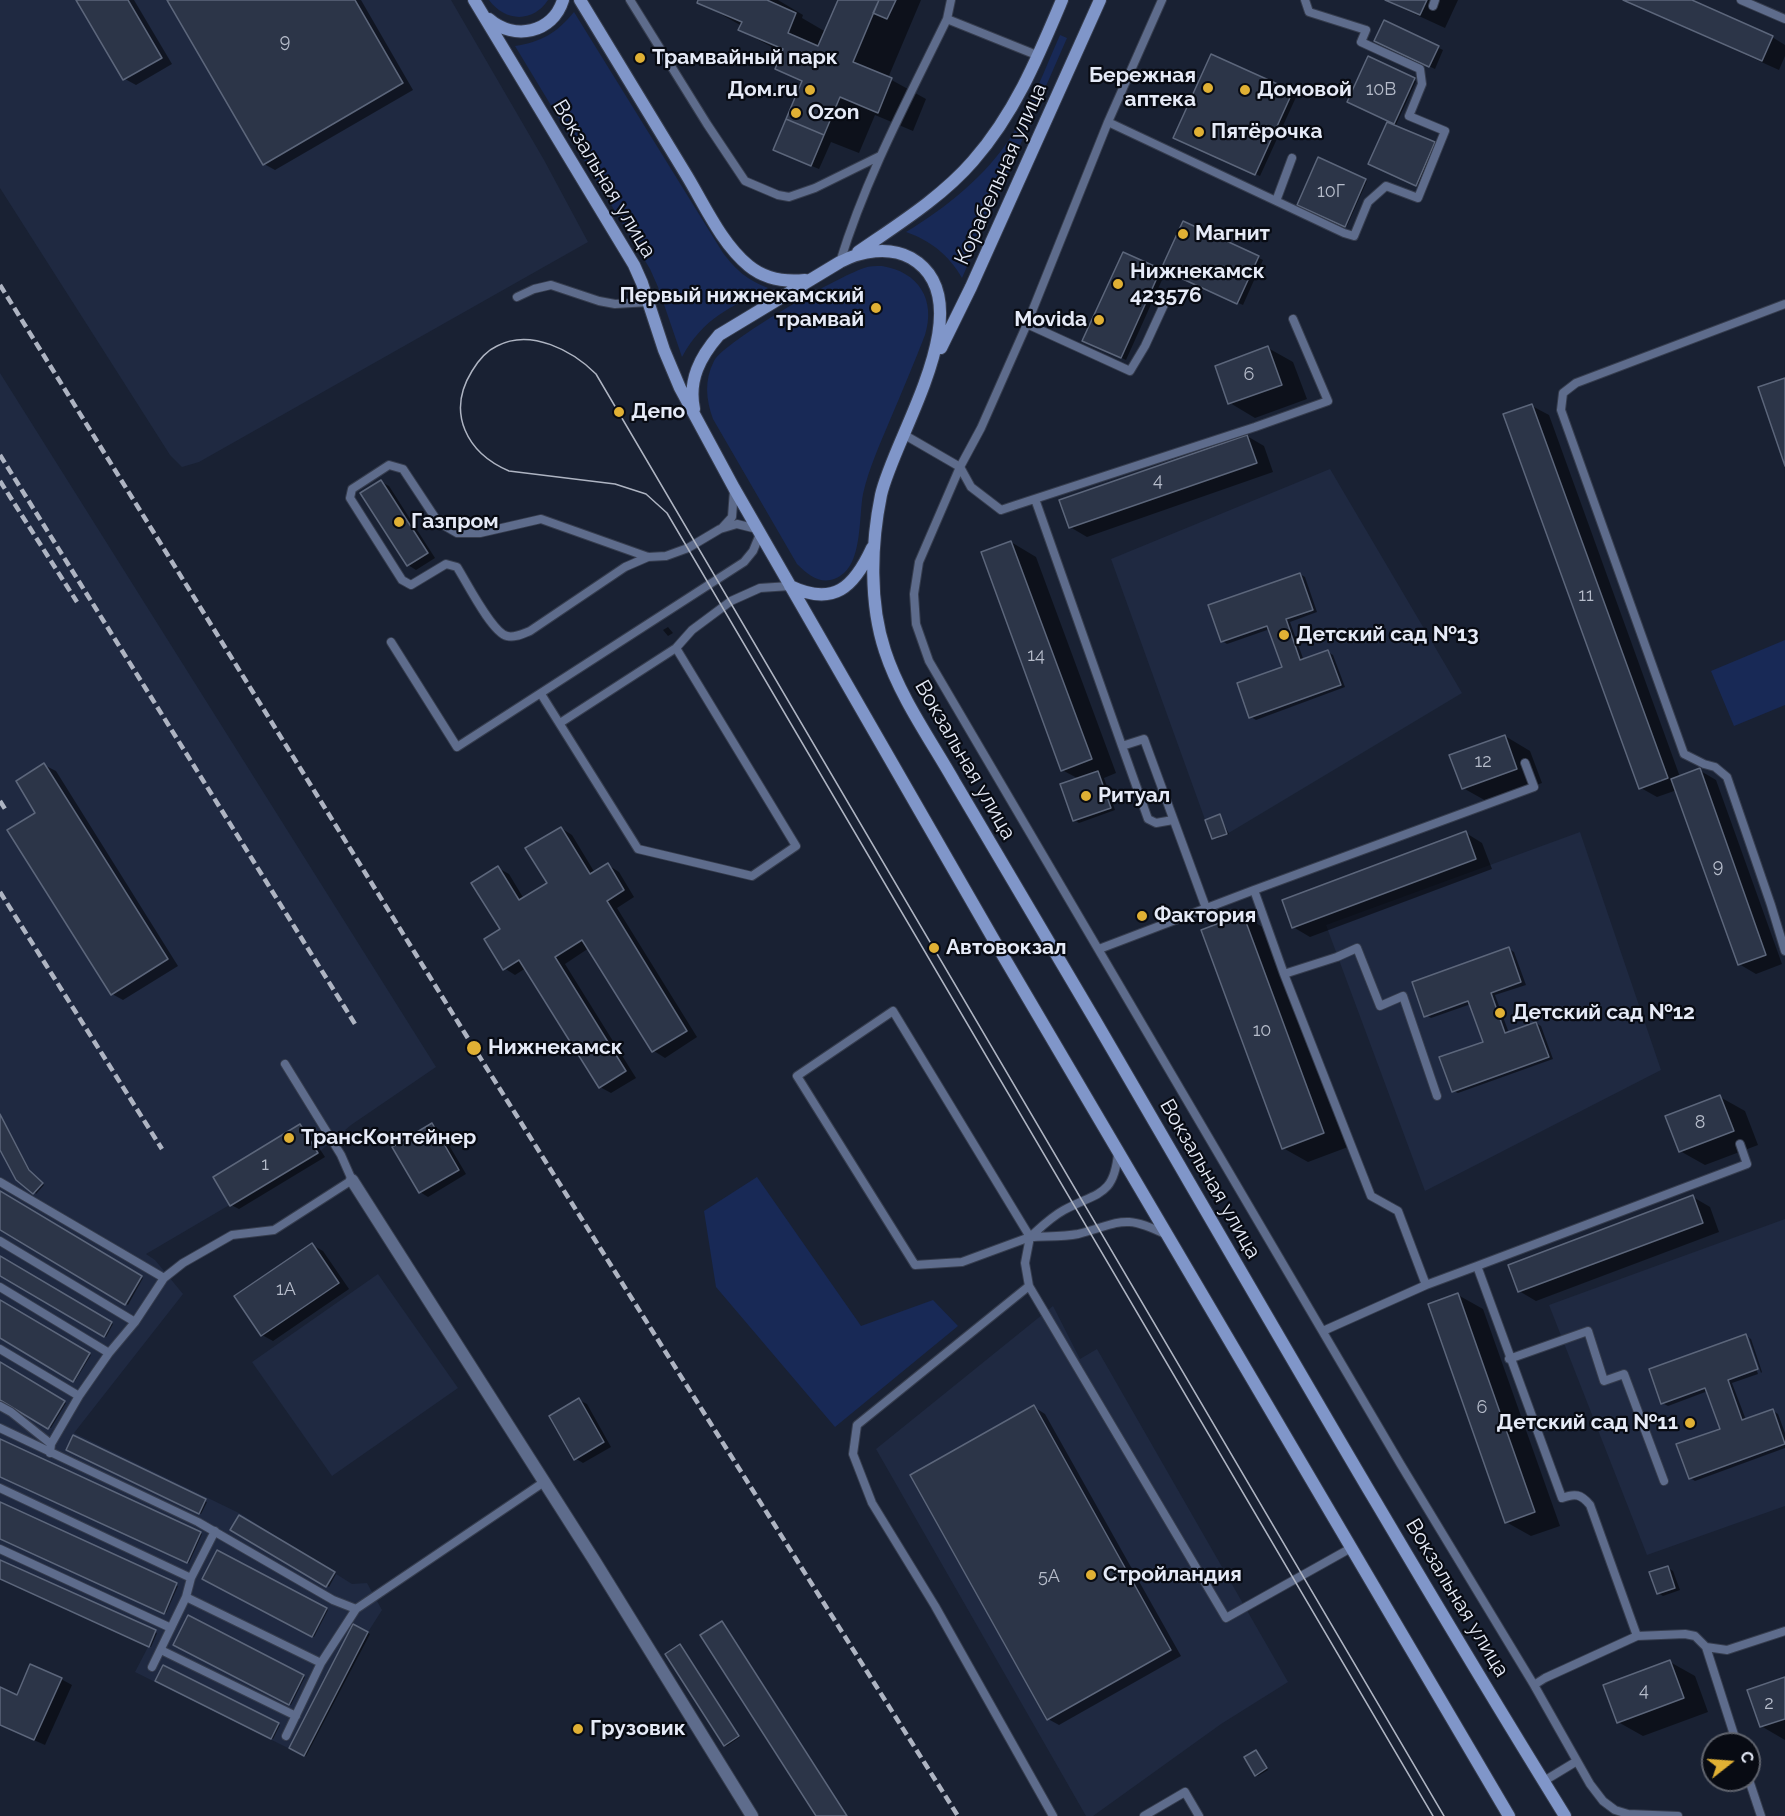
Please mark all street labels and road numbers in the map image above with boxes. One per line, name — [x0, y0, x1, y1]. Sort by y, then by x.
street label: Корабельная улица — [950, 79, 1052, 269]
street label: Вокзальная улица — [547, 95, 661, 263]
street label: Вокзальная улица — [909, 676, 1021, 844]
street label: Вокзальная улица — [1154, 1095, 1266, 1263]
street label: Вокзальная улица — [1400, 1514, 1514, 1682]

